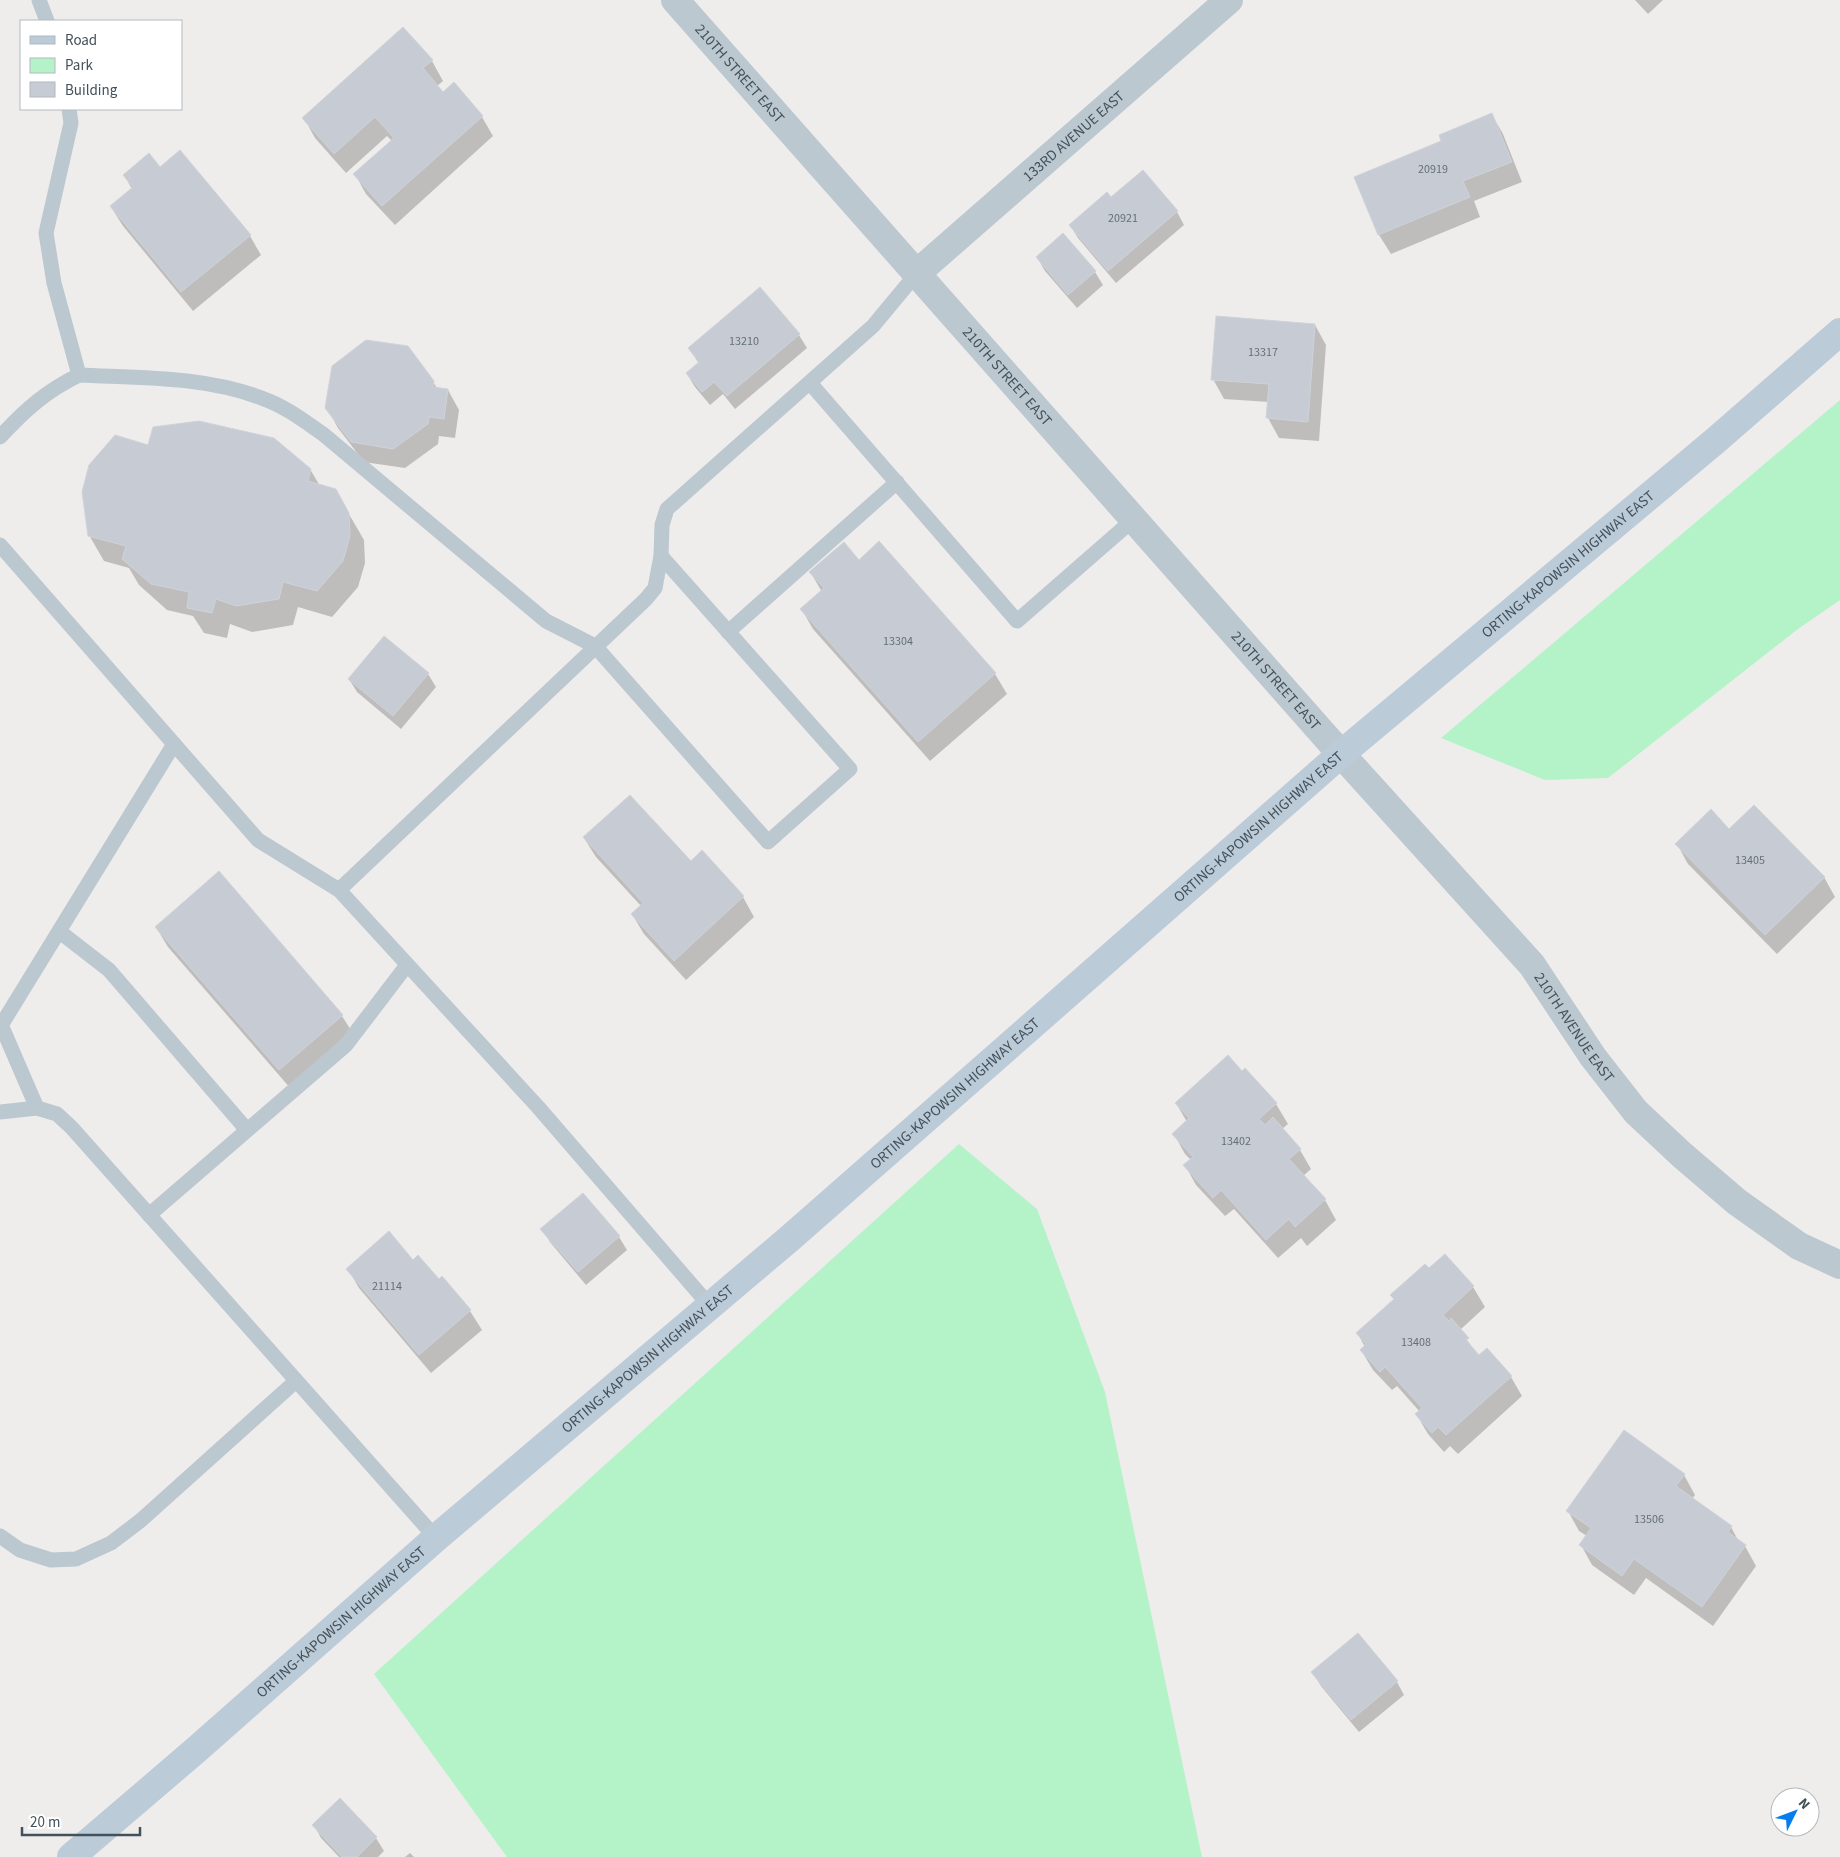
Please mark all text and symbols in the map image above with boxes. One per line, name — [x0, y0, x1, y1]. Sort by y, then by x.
street label: 210TH STREET EAST — [690, 19, 790, 128]
legend — [20, 20, 182, 110]
text: Road — [65, 30, 97, 51]
text: Park — [65, 55, 94, 76]
text: Building — [65, 80, 118, 101]
street label: 133RD AVENUE EAST — [1018, 86, 1129, 186]
house number: 20919 — [1418, 161, 1448, 178]
house number: 20921 — [1108, 210, 1138, 227]
street label: 210TH STREET EAST — [958, 322, 1057, 431]
house number: 13210 — [729, 333, 759, 350]
house number: 13317 — [1248, 344, 1278, 361]
street label: ORTING-KAPOWSIN HIGHWAY EAST — [1477, 486, 1659, 643]
street label: 210TH STREET EAST — [1226, 626, 1326, 735]
house number: 13304 — [883, 633, 913, 650]
street label: ORTING-KAPOWSIN HIGHWAY EAST — [1169, 746, 1348, 907]
house number: 13405 — [1735, 852, 1765, 869]
street label: 210TH AVENUE EAST — [1529, 968, 1619, 1087]
street label: ORTING-KAPOWSIN HIGHWAY EAST — [865, 1013, 1044, 1174]
house number: 13402 — [1221, 1133, 1251, 1150]
house number: 21114 — [372, 1278, 402, 1295]
street label: ORTING-KAPOWSIN HIGHWAY EAST — [557, 1280, 738, 1438]
house number: 13408 — [1401, 1334, 1431, 1351]
house number: 13506 — [1634, 1511, 1664, 1528]
street label: ORTING-KAPOWSIN HIGHWAY EAST — [252, 1541, 430, 1703]
north arrow — [1770, 1787, 1820, 1837]
text: N — [1793, 1794, 1814, 1814]
scale bar — [22, 1804, 140, 1836]
text: 20 m — [30, 1812, 60, 1833]

